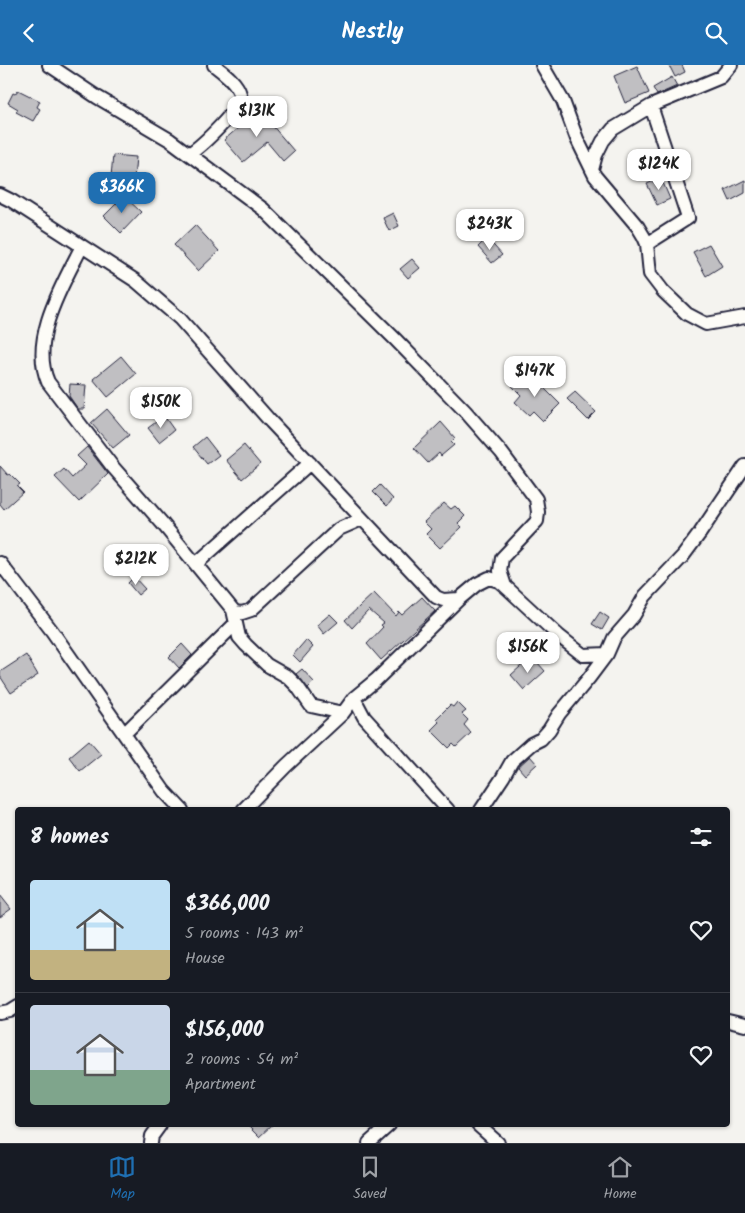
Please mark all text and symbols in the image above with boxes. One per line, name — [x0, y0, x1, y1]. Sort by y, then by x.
text: Nestly — [341, 15, 404, 50]
icon: back — [15, 19, 43, 47]
icon: search — [702, 19, 730, 47]
pin: $131K — [222, 95, 292, 138]
text: $131K — [238, 99, 276, 124]
pin: $124K — [624, 149, 694, 191]
text: $124K — [638, 152, 680, 177]
pin: $366K — [87, 171, 157, 214]
text: $366K — [99, 175, 145, 200]
pin: $243K — [455, 209, 525, 251]
text: $243K — [467, 212, 513, 237]
pin: $147K — [500, 355, 570, 398]
text: $147K — [515, 359, 555, 384]
pin: $150K — [126, 387, 196, 429]
text: $150K — [141, 390, 181, 415]
pin: $212K — [101, 543, 171, 586]
text: $212K — [115, 547, 157, 572]
pin: $156K — [493, 631, 563, 674]
text: $156K — [508, 635, 548, 660]
text: 8 homes — [30, 821, 109, 854]
icon: filters — [687, 823, 715, 851]
text: $366,000 — [185, 888, 270, 921]
icon: home — [70, 900, 130, 960]
icon: heart — [687, 916, 715, 944]
text: 5 rooms · 143 m² — [185, 921, 303, 946]
text: House — [185, 946, 225, 971]
text: $156,000 — [185, 1014, 264, 1047]
icon: home — [70, 1025, 130, 1085]
icon: heart — [687, 1041, 715, 1069]
text: 2 rooms · 54 m² — [185, 1047, 298, 1072]
text: Apartment — [185, 1072, 256, 1097]
tab: Map — [108, 1153, 136, 1205]
tab: Saved — [353, 1153, 387, 1205]
tab: Home — [603, 1153, 637, 1205]

